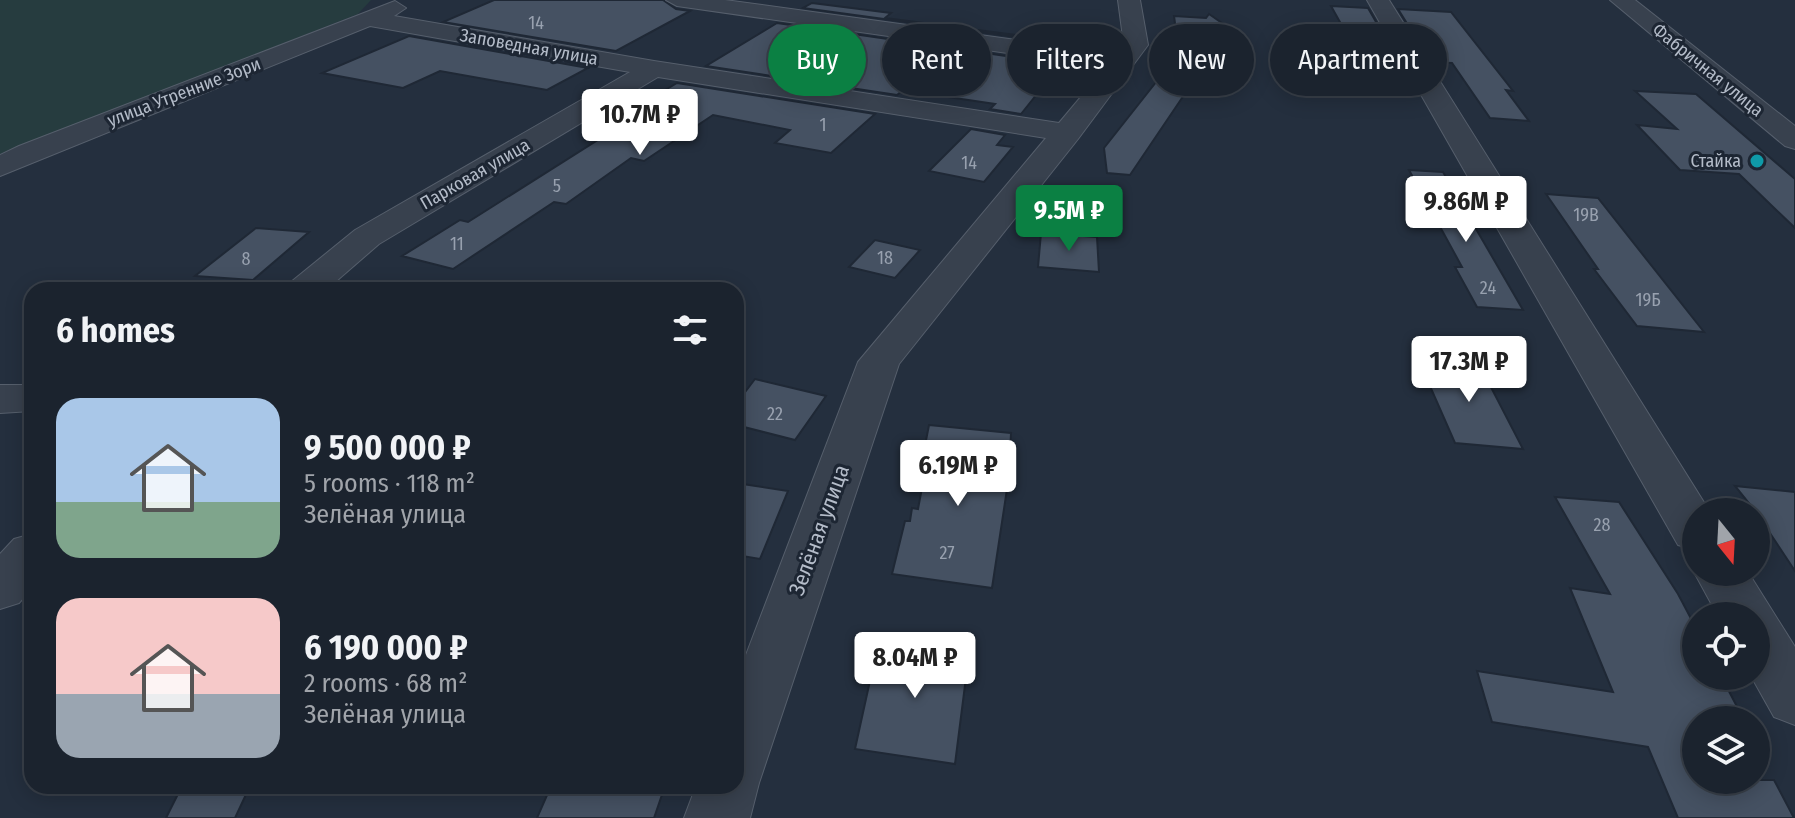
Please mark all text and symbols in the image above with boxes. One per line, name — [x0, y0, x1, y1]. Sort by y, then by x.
house number: 14 — [528, 12, 544, 34]
street label: Фабричная улица — [1648, 19, 1768, 121]
street label: Заповедная улица — [458, 24, 600, 70]
chip: Buy — [768, 24, 866, 96]
chip: Rent — [882, 24, 991, 96]
chip: Filters — [1007, 24, 1133, 96]
chip: New — [1149, 24, 1254, 96]
chip: Apartment — [1270, 24, 1447, 96]
street label: улица Утренние Зори — [104, 53, 264, 131]
pin: 10.7M ₽ — [566, 89, 714, 157]
text: 10.7M ₽ — [600, 99, 680, 130]
house number: 1 — [819, 114, 827, 136]
street label: Парковая улица — [416, 134, 534, 214]
place label: Стайка — [1691, 150, 1741, 172]
house number: 14 — [961, 152, 977, 174]
marker: Стайка — [1748, 152, 1766, 170]
house number: 5 — [553, 175, 561, 197]
pin: 9.86M ₽ — [1392, 176, 1540, 244]
pin: 9.5M ₽ — [1004, 185, 1134, 253]
text: 9.86M ₽ — [1424, 186, 1508, 217]
text: 9.5M ₽ — [1034, 195, 1104, 226]
house number: 19В — [1573, 204, 1599, 226]
house number: 11 — [450, 233, 464, 255]
house number: 18 — [877, 247, 893, 269]
house number: 8 — [242, 248, 251, 270]
house number: 24 — [1480, 277, 1496, 299]
house number: 19Б — [1635, 289, 1661, 311]
icon: filters — [668, 308, 712, 352]
text: 6 homes — [56, 310, 175, 351]
pin: 17.3M ₽ — [1395, 336, 1543, 404]
text: 17.3M ₽ — [1430, 346, 1508, 377]
house number: 22 — [767, 403, 783, 425]
text: 9 500 000 ₽ — [304, 427, 471, 468]
icon: home — [120, 430, 216, 526]
pin: 6.19M ₽ — [884, 440, 1032, 508]
text: 6.19M ₽ — [918, 450, 998, 481]
street label: Зелёная улица — [783, 461, 855, 599]
text: 5 rooms · 118 m² — [304, 468, 475, 499]
north arrow — [1682, 498, 1770, 586]
map controls — [1682, 498, 1770, 794]
text: Зелёная улица — [304, 499, 466, 530]
house number: 28 — [1594, 514, 1610, 536]
house number: 27 — [939, 542, 955, 564]
button: locate — [1682, 602, 1770, 690]
text: 6 190 000 ₽ — [304, 627, 468, 668]
icon: home — [120, 630, 216, 726]
pin: 8.04M ₽ — [841, 632, 989, 700]
text: 8.04M ₽ — [872, 642, 958, 673]
text: 2 rooms · 68 m² — [304, 668, 467, 699]
text: Зелёная улица — [304, 699, 466, 730]
button: layers — [1682, 706, 1770, 794]

